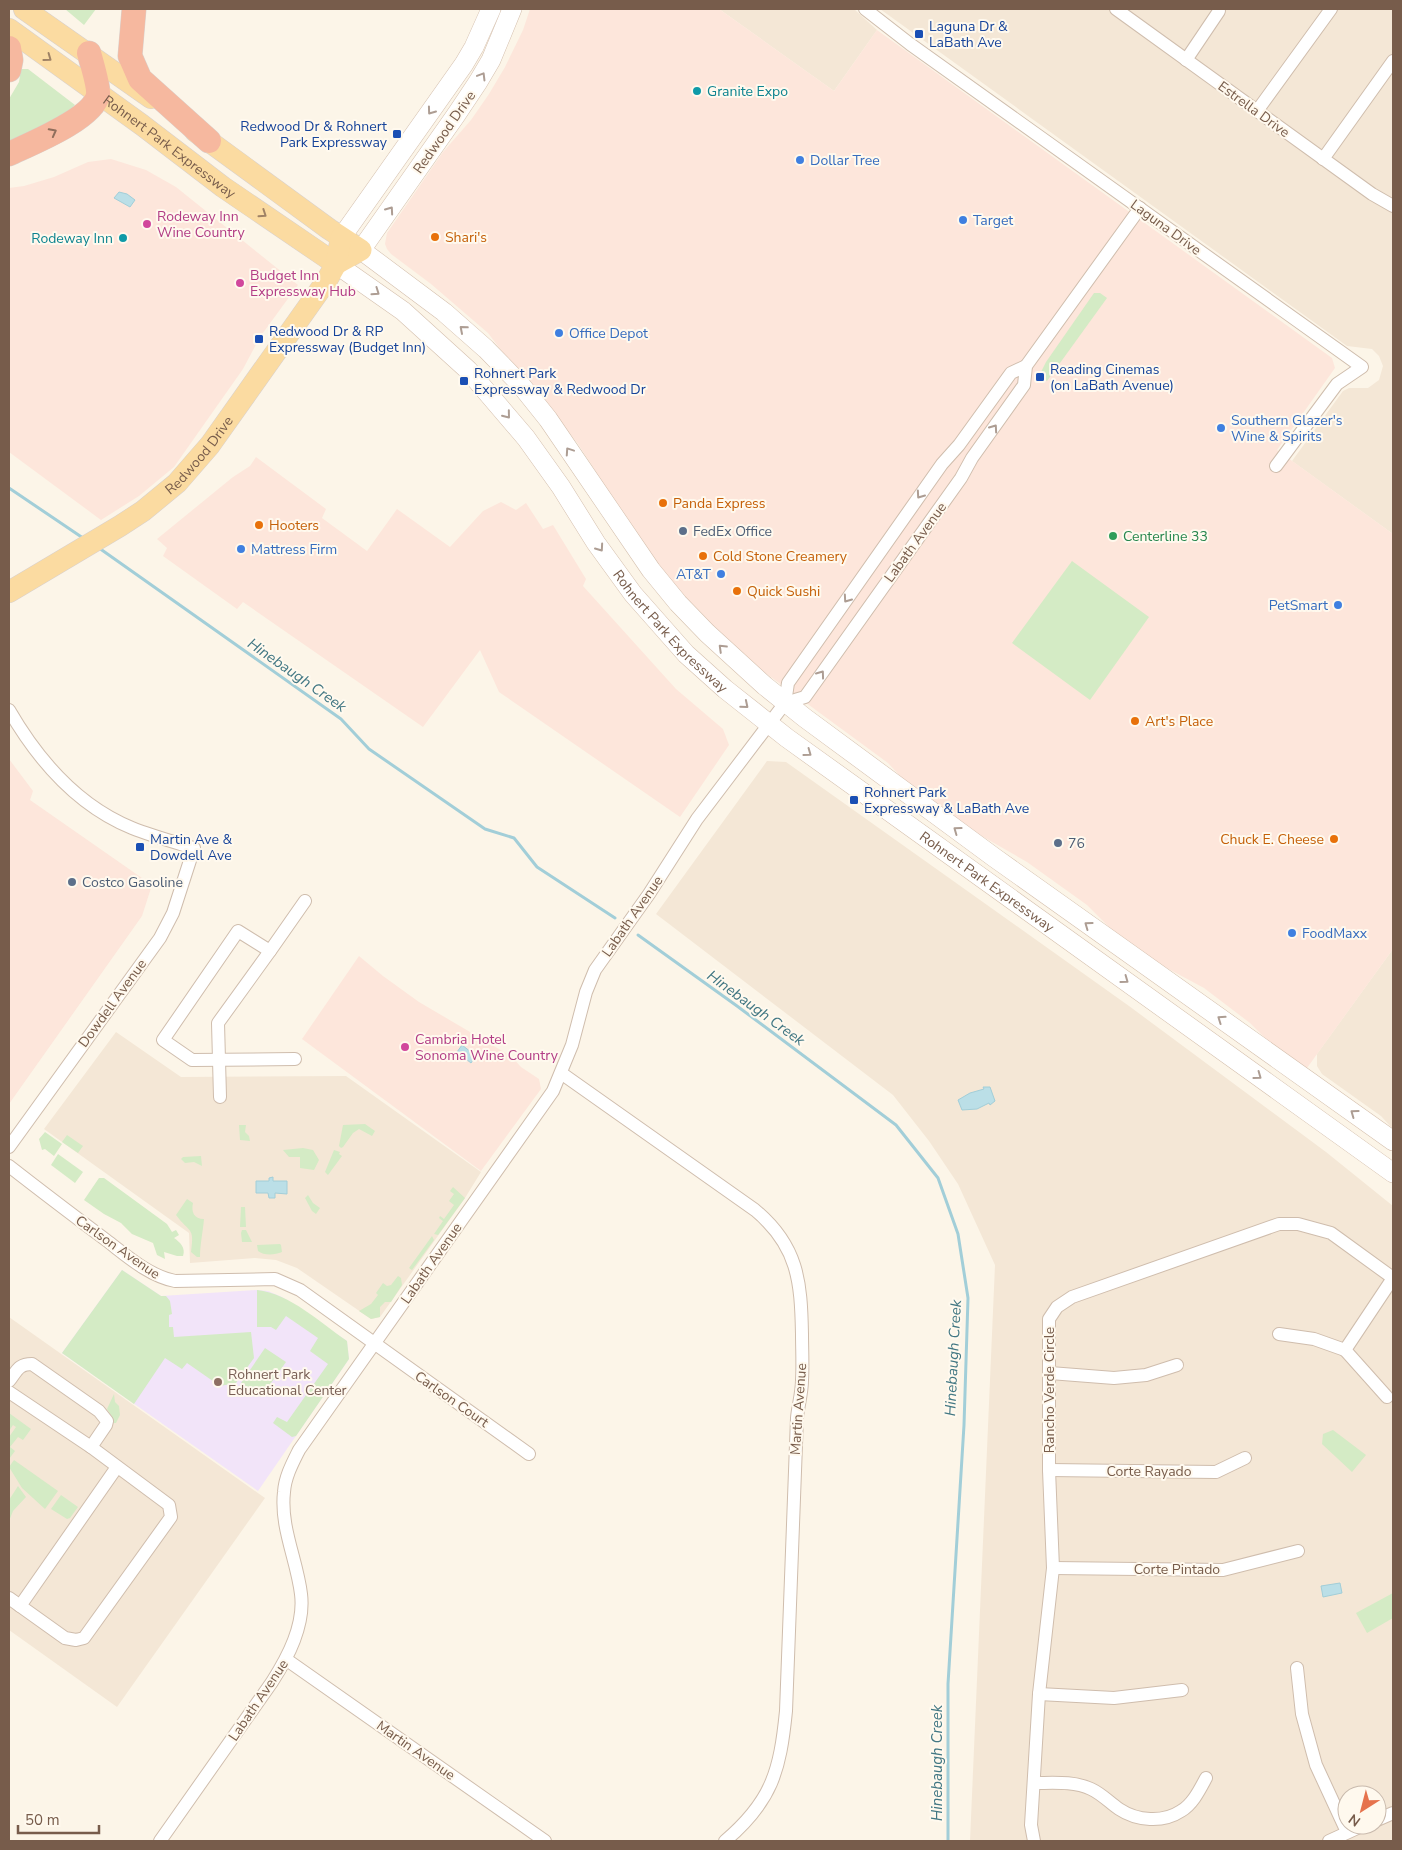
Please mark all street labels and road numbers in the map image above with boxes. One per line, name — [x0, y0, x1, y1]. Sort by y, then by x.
street label: Estrella Drive — [1214, 77, 1293, 142]
street label: Redwood Drive — [409, 87, 480, 177]
street label: Rohnert Park Expressway — [99, 91, 240, 203]
street label: Laguna Drive — [1126, 195, 1205, 260]
street label: Redwood Drive — [161, 412, 238, 499]
street label: Labath Avenue — [880, 498, 951, 586]
street label: Rohnert Park Expressway — [608, 566, 732, 698]
street label: Rohnert Park Expressway — [916, 827, 1059, 937]
street label: Labath Avenue — [597, 872, 667, 961]
street label: Dowdell Avenue — [74, 955, 151, 1051]
street label: Carlson Avenue — [72, 1211, 164, 1284]
street label: Labath Avenue — [396, 1219, 466, 1308]
street label: Rancho Verde Circle — [1040, 1327, 1059, 1453]
street label: Martin Avenue — [786, 1362, 811, 1456]
street label: Carlson Court — [411, 1367, 493, 1432]
street label: Corte Rayado — [1106, 1462, 1192, 1481]
street label: Corte Pintado — [1134, 1560, 1220, 1579]
street label: Labath Avenue — [224, 1656, 293, 1745]
street label: Martin Avenue — [373, 1716, 459, 1785]

